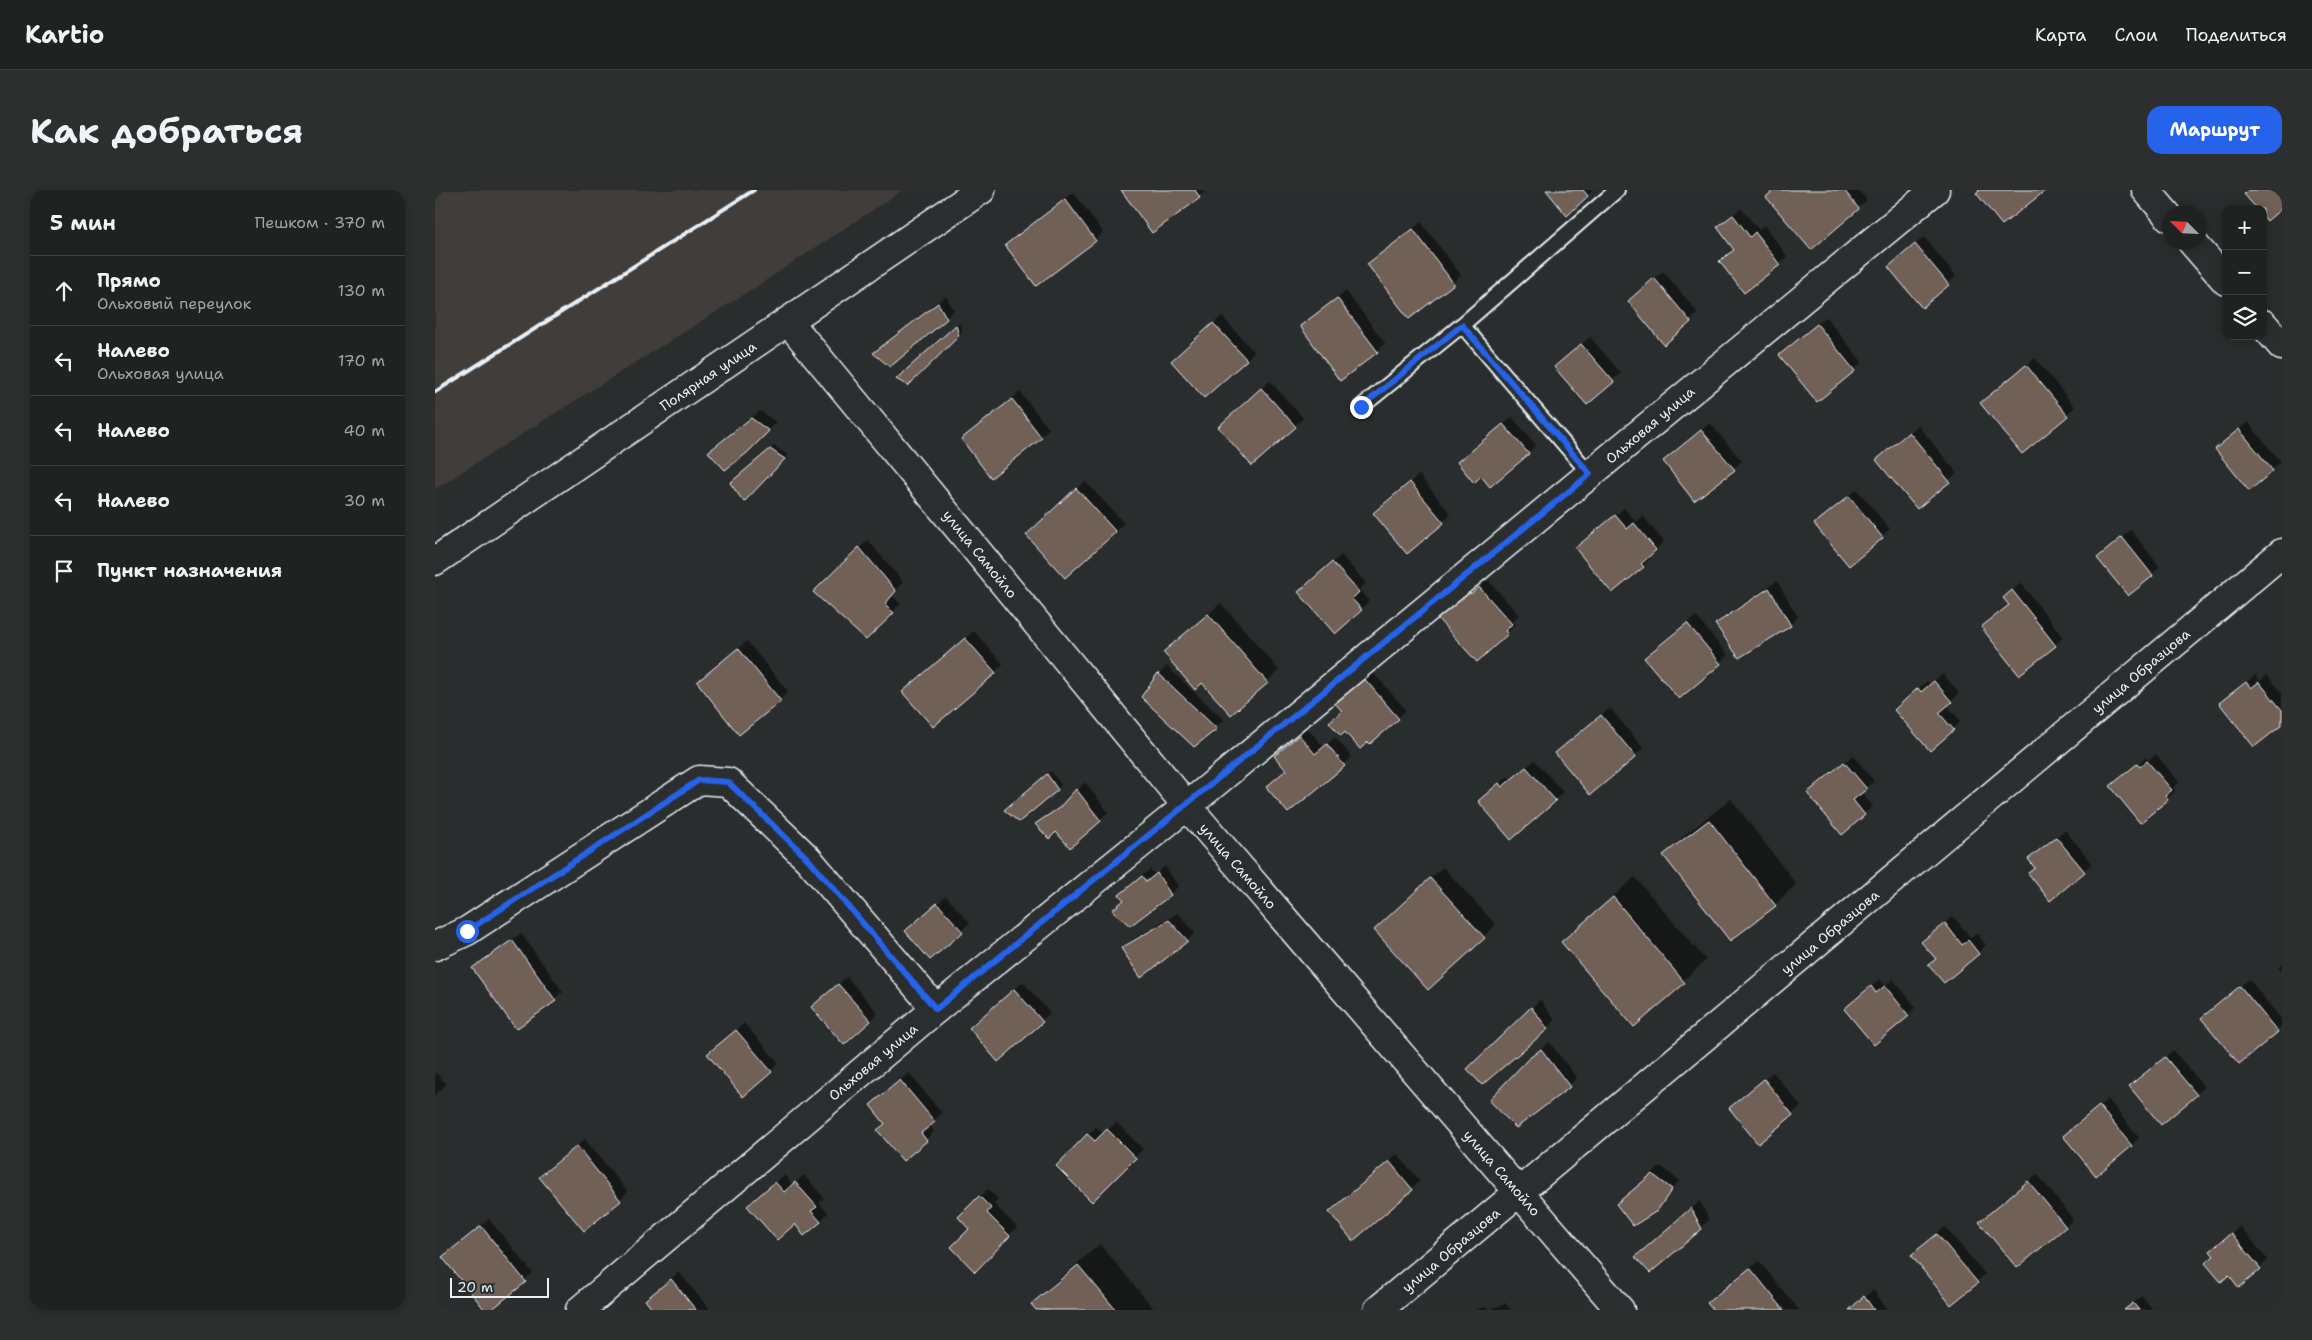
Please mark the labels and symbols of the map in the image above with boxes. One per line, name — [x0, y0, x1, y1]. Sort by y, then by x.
north arrow — [2162, 205, 2207, 250]
street label: Полярная улица — [656, 337, 760, 415]
street label: Ольховая улица — [1602, 382, 1699, 468]
route end — [1350, 396, 1373, 419]
street label: улица Самойло — [939, 506, 1021, 602]
street label: улица Образцова — [2088, 625, 2194, 717]
street label: улица Самойло — [1196, 819, 1280, 913]
street label: улица Образцова — [1777, 886, 1883, 978]
route start — [456, 920, 479, 943]
street label: Ольховая улица — [825, 1019, 922, 1105]
street label: улица Самойло — [1460, 1126, 1544, 1220]
street label: улица Образцова — [1398, 1204, 1504, 1296]
scale bar — [450, 1275, 549, 1298]

